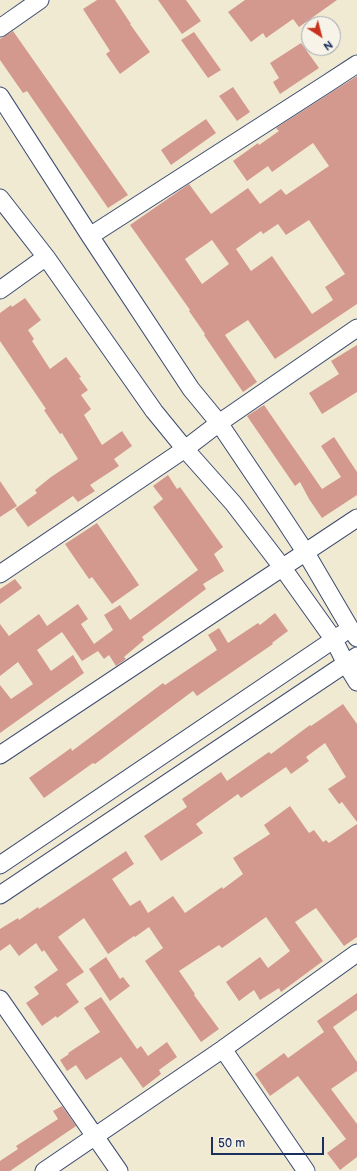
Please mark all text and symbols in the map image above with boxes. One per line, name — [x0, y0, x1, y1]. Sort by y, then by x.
north arrow — [301, 16, 341, 56]
text: N — [321, 38, 335, 53]
scale bar — [213, 1129, 326, 1155]
text: 50 m — [218, 1136, 245, 1151]

